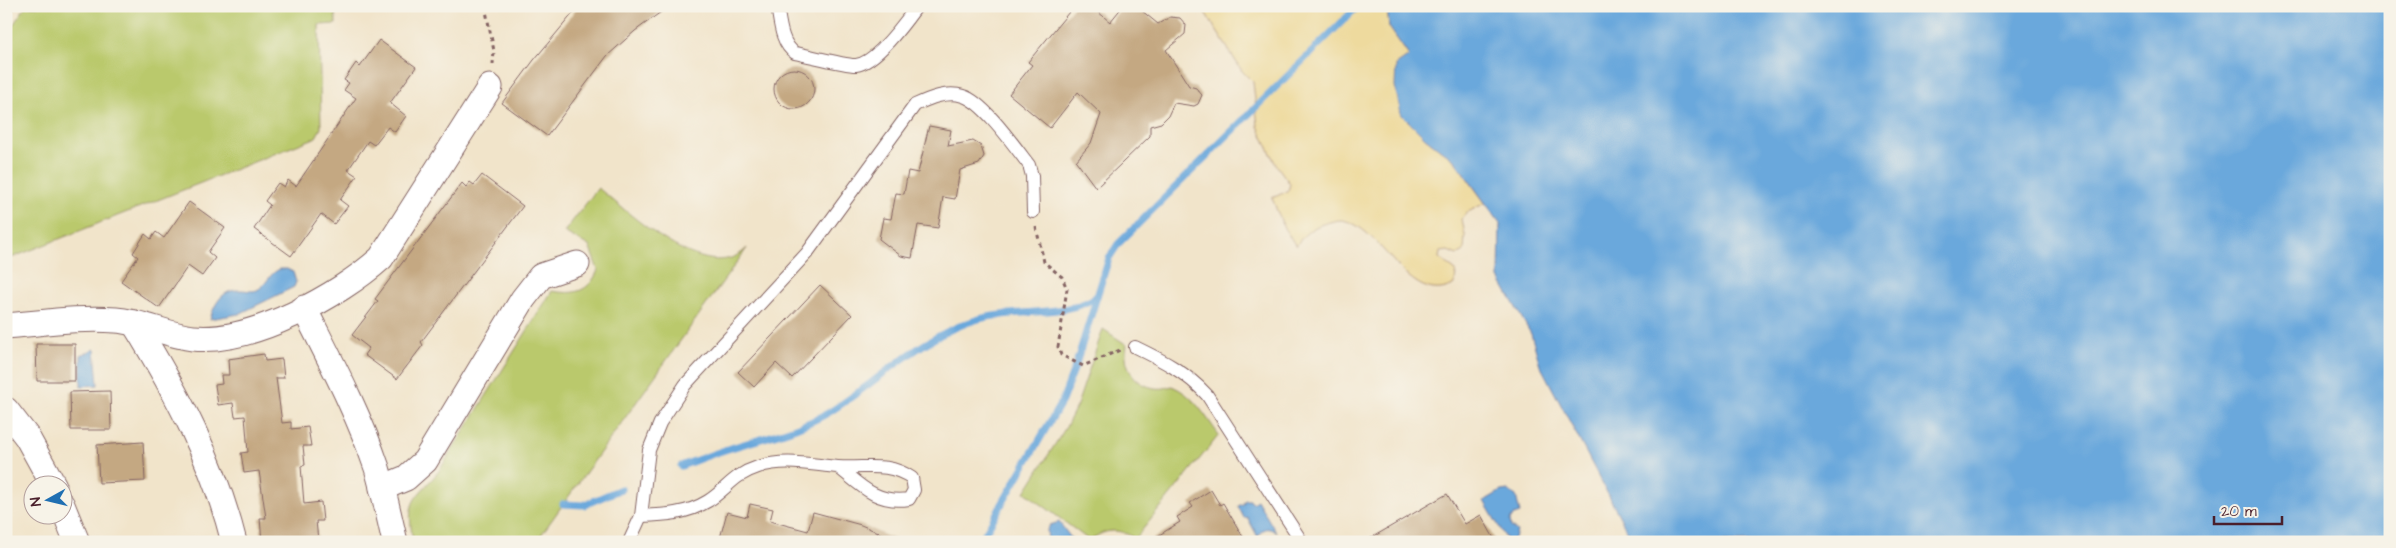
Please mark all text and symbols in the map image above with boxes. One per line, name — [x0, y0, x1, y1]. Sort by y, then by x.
north arrow — [22, 476, 72, 526]
scale bar — [2214, 493, 2281, 525]
text: N — [26, 496, 47, 507]
text: 20 m — [2221, 501, 2257, 522]

